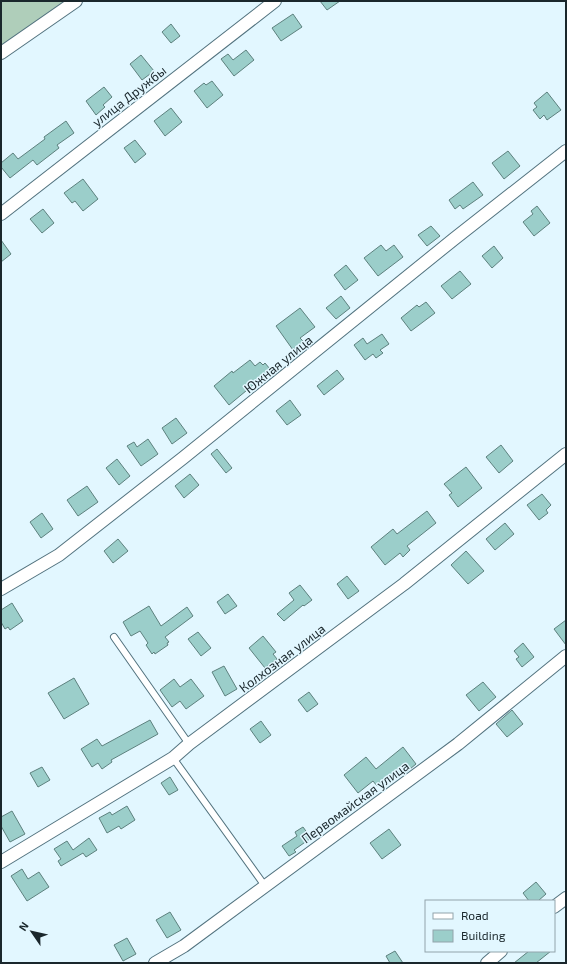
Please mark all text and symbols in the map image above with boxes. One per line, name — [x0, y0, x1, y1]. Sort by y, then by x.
street label: улица Дружбы — [89, 62, 169, 130]
street label: Южная улица — [241, 332, 315, 396]
street label: Колхозная улица — [236, 620, 328, 696]
street label: Первомайская улица — [298, 758, 412, 846]
legend — [425, 900, 555, 952]
text: Road — [461, 908, 489, 922]
north arrow — [12, 912, 52, 952]
text: N — [16, 919, 31, 933]
text: Building — [461, 928, 506, 942]

